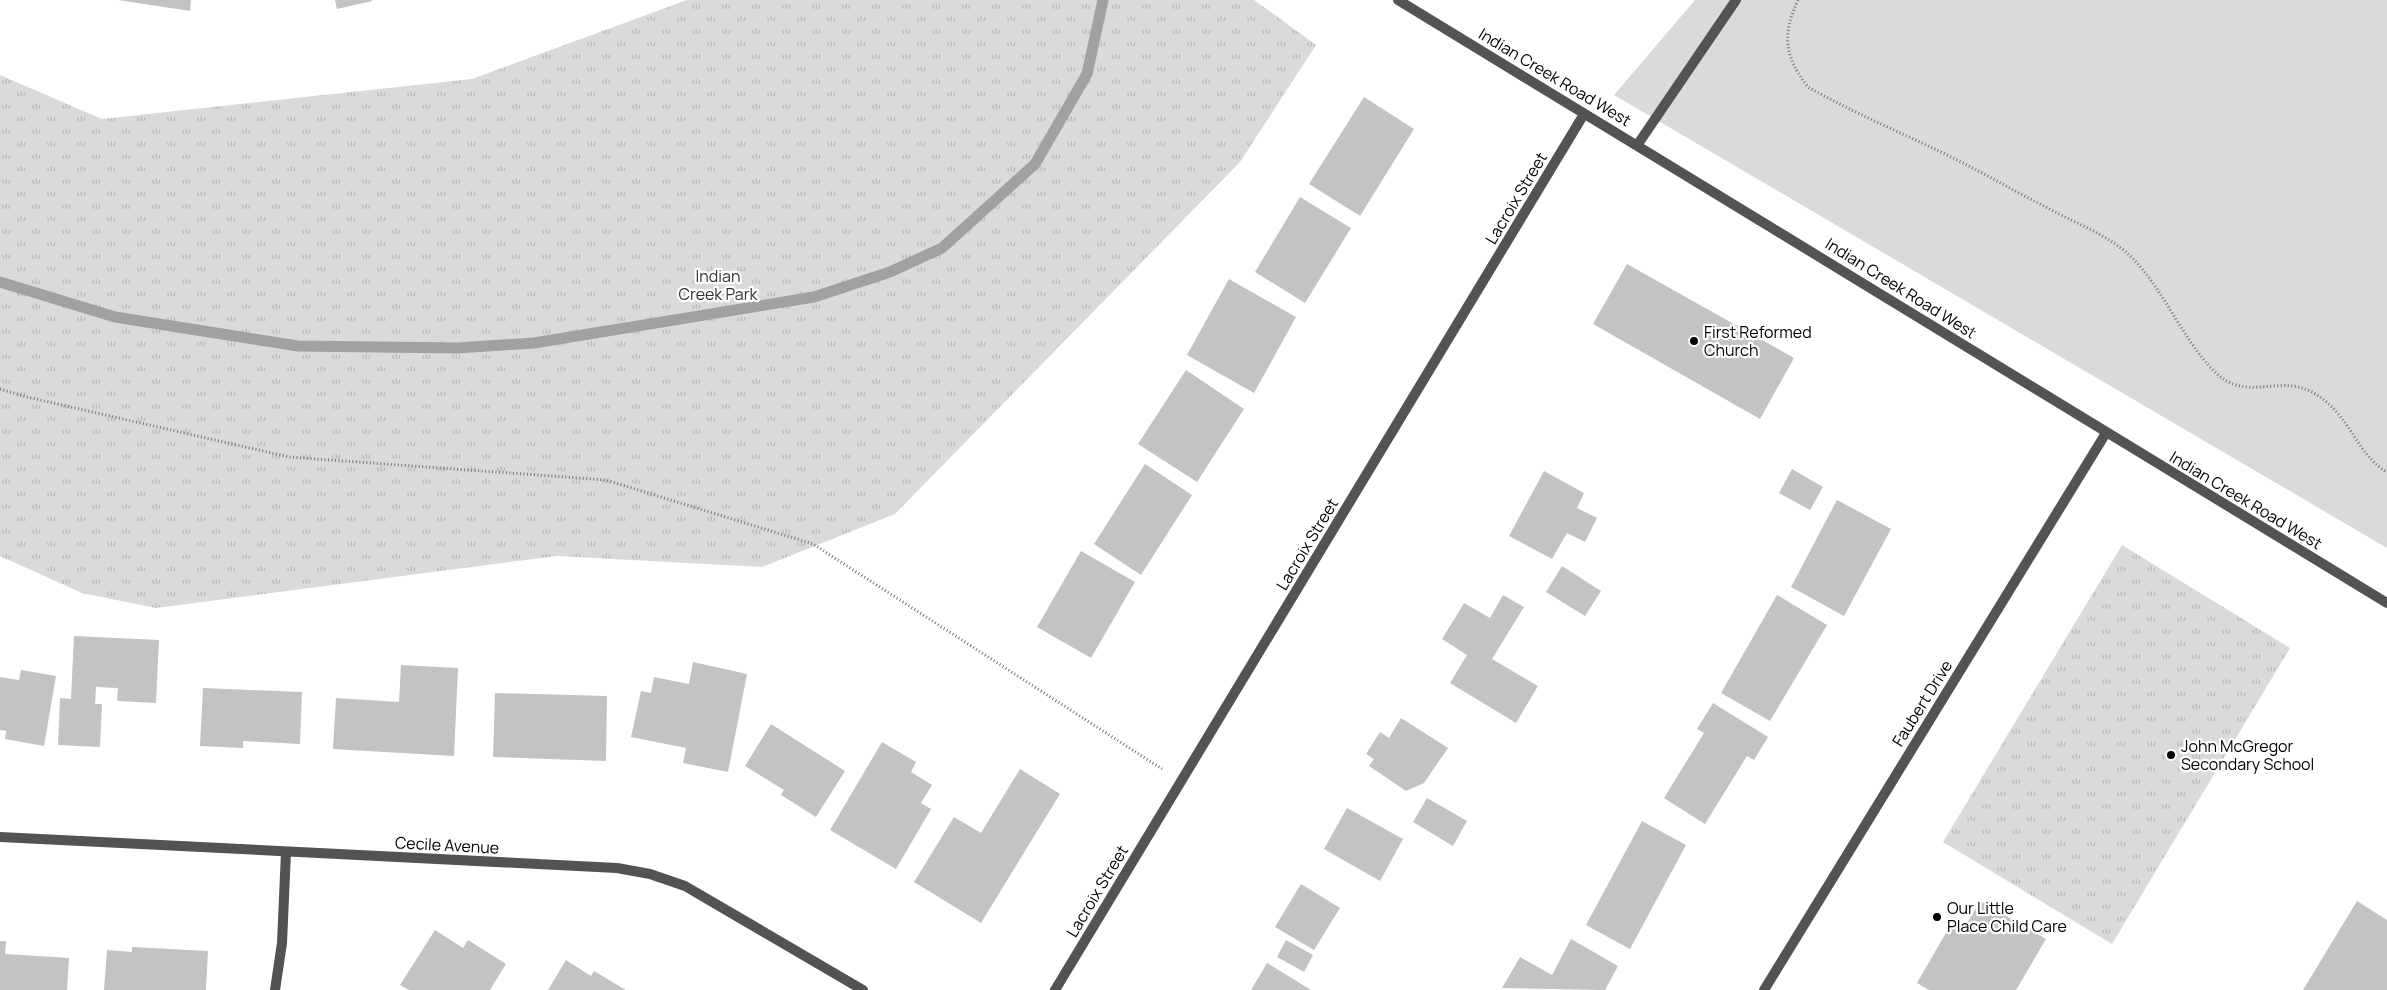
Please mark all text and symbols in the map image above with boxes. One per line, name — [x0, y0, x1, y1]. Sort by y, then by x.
street label: Indian Creek Road West — [1475, 23, 1635, 131]
street label: Lacroix Street — [1480, 148, 1552, 248]
street label: Indian Creek Road West — [1821, 233, 1981, 343]
park label: Indian Creek Park — [679, 265, 758, 305]
place label: First Reformed Church — [1704, 321, 1812, 361]
marker: First Reformed Church — [1688, 335, 1700, 347]
street label: Indian Creek Road West — [2166, 446, 2326, 554]
street label: Lacroix Street — [1271, 494, 1343, 594]
street label: Faubert Drive — [1887, 656, 1957, 750]
place label: John McGregor Secondary School — [2181, 735, 2314, 775]
marker: John McGregor Secondary School — [2165, 749, 2177, 761]
street label: Cecile Avenue — [394, 831, 500, 859]
street label: Lacroix Street — [1061, 841, 1133, 941]
place label: Our Little Place Child Care — [1947, 897, 2067, 937]
marker: Our Little Place Child Care — [1931, 911, 1943, 923]

